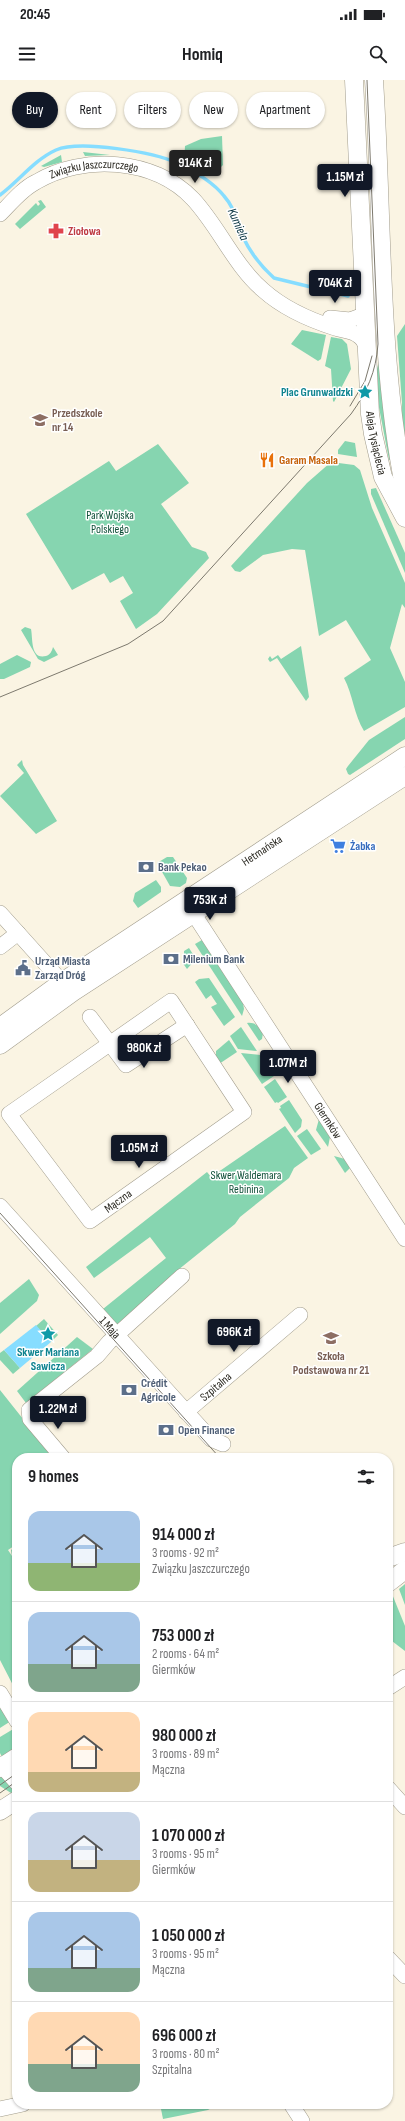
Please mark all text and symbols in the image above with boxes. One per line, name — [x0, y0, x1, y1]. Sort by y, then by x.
text: 20:45 — [20, 5, 50, 24]
icon: menu — [16, 43, 38, 65]
icon: search — [367, 43, 389, 65]
text: Homiq — [182, 44, 223, 65]
chip: Buy — [12, 92, 58, 128]
chip: Rent — [66, 92, 116, 128]
chip: Filters — [124, 92, 181, 128]
chip: New — [189, 92, 238, 128]
chip: Apartment — [246, 92, 325, 128]
pin: 914K zł — [158, 150, 232, 184]
text: 914K zł — [178, 155, 212, 171]
street label: Związku Jaszczurczego — [47, 157, 140, 182]
pin: 1.15M zł — [304, 164, 386, 198]
text: 1.15M zł — [326, 169, 364, 185]
water label: Kumiela — [224, 206, 253, 244]
pharmacy icon: Ziołowa — [47, 222, 65, 240]
place label: Ziołowa — [68, 224, 101, 239]
pin: 704K zł — [298, 270, 372, 304]
text: 704K zł — [318, 275, 352, 291]
place icon: Plac Grunwaldzki — [356, 383, 374, 401]
place label: Plac Grunwaldzki — [281, 385, 353, 400]
place label: Przedszkole nr 14 — [52, 406, 103, 435]
street label: Aleja Tysiąclecia — [362, 410, 389, 477]
school or university icon: Przedszkole nr 14 — [31, 411, 49, 429]
restaurant icon: Garam Masala — [258, 451, 276, 469]
place label: Garam Masala — [279, 453, 338, 468]
park label: Park Wojska Polskiego — [86, 508, 134, 537]
street label: Hetmańska — [239, 832, 286, 870]
supermarket icon: Żabka — [329, 837, 347, 855]
place label: Żabka — [350, 839, 375, 854]
bank icon: Bank Pekao — [137, 858, 155, 876]
place label: Bank Pekao — [158, 860, 207, 875]
pin: 753K zł — [173, 887, 247, 921]
text: 753K zł — [193, 892, 227, 908]
bank icon: Milenium Bank — [162, 950, 180, 968]
place label: Milenium Bank — [183, 952, 245, 967]
place label: Urząd Miasta Zarząd Dróg — [35, 954, 90, 983]
public building icon: Urząd Miasta Zarząd Dróg — [14, 959, 32, 977]
pin: 980K zł — [107, 1035, 181, 1069]
text: 980K zł — [127, 1040, 161, 1056]
pin: 1.07M zł — [247, 1050, 329, 1084]
text: 1.07M zł — [269, 1055, 307, 1071]
street label: Giermków — [310, 1100, 345, 1142]
pin: 1.05M zł — [98, 1135, 180, 1169]
text: 1.05M zł — [120, 1140, 158, 1156]
park label: Skwer Waldemara Rebinina — [211, 1168, 282, 1197]
street label: Mączna — [102, 1186, 135, 1216]
street label: 1 Maja — [96, 1314, 124, 1342]
pin: 696K zł — [197, 1319, 271, 1353]
text: 696K zł — [217, 1324, 251, 1340]
place icon: Skwer Mariana Sawicza — [39, 1325, 57, 1343]
school or university icon: Szkoła Podstawowa nr 21 — [322, 1329, 340, 1347]
place label: Skwer Mariana Sawicza — [17, 1345, 79, 1374]
place label: Szkoła Podstawowa nr 21 — [293, 1349, 370, 1378]
street label: Szpitalna — [197, 1369, 235, 1405]
place label: Crédit Agricole — [140, 1376, 176, 1405]
bank icon: Crédit Agricole — [120, 1381, 138, 1399]
pin: 1.22M zł — [17, 1396, 99, 1430]
text: 1.22M zł — [39, 1401, 77, 1417]
bank icon: Open Finance — [157, 1421, 175, 1439]
place label: Open Finance — [178, 1423, 235, 1438]
icon: filters — [355, 1466, 377, 1488]
text: 9 homes — [28, 1467, 79, 1487]
text: 914 000 zł — [152, 1525, 214, 1545]
icon: home — [60, 1527, 108, 1575]
text: 3 rooms · 92 m² — [152, 1545, 219, 1561]
text: Związku Jaszczurczego — [152, 1561, 250, 1577]
text: 753 000 zł — [152, 1626, 214, 1646]
icon: home — [60, 1628, 108, 1676]
text: 2 rooms · 64 m² — [152, 1646, 219, 1662]
text: Giermków — [152, 1662, 196, 1678]
text: 980 000 zł — [152, 1726, 216, 1746]
icon: home — [60, 1728, 108, 1776]
text: 3 rooms · 89 m² — [152, 1746, 219, 1762]
text: Mączna — [152, 1762, 185, 1778]
text: 1 070 000 zł — [152, 1826, 224, 1846]
icon: home — [60, 1828, 108, 1876]
text: 3 rooms · 95 m² — [152, 1846, 219, 1862]
text: Giermków — [152, 1862, 196, 1878]
text: 1 050 000 zł — [152, 1926, 225, 1946]
icon: home — [60, 1928, 108, 1976]
text: 3 rooms · 95 m² — [152, 1946, 219, 1962]
text: Mączna — [152, 1962, 185, 1978]
text: 696 000 zł — [152, 2026, 216, 2046]
icon: home — [60, 2028, 108, 2076]
text: 3 rooms · 80 m² — [152, 2046, 220, 2062]
text: Szpitalna — [152, 2062, 192, 2078]

